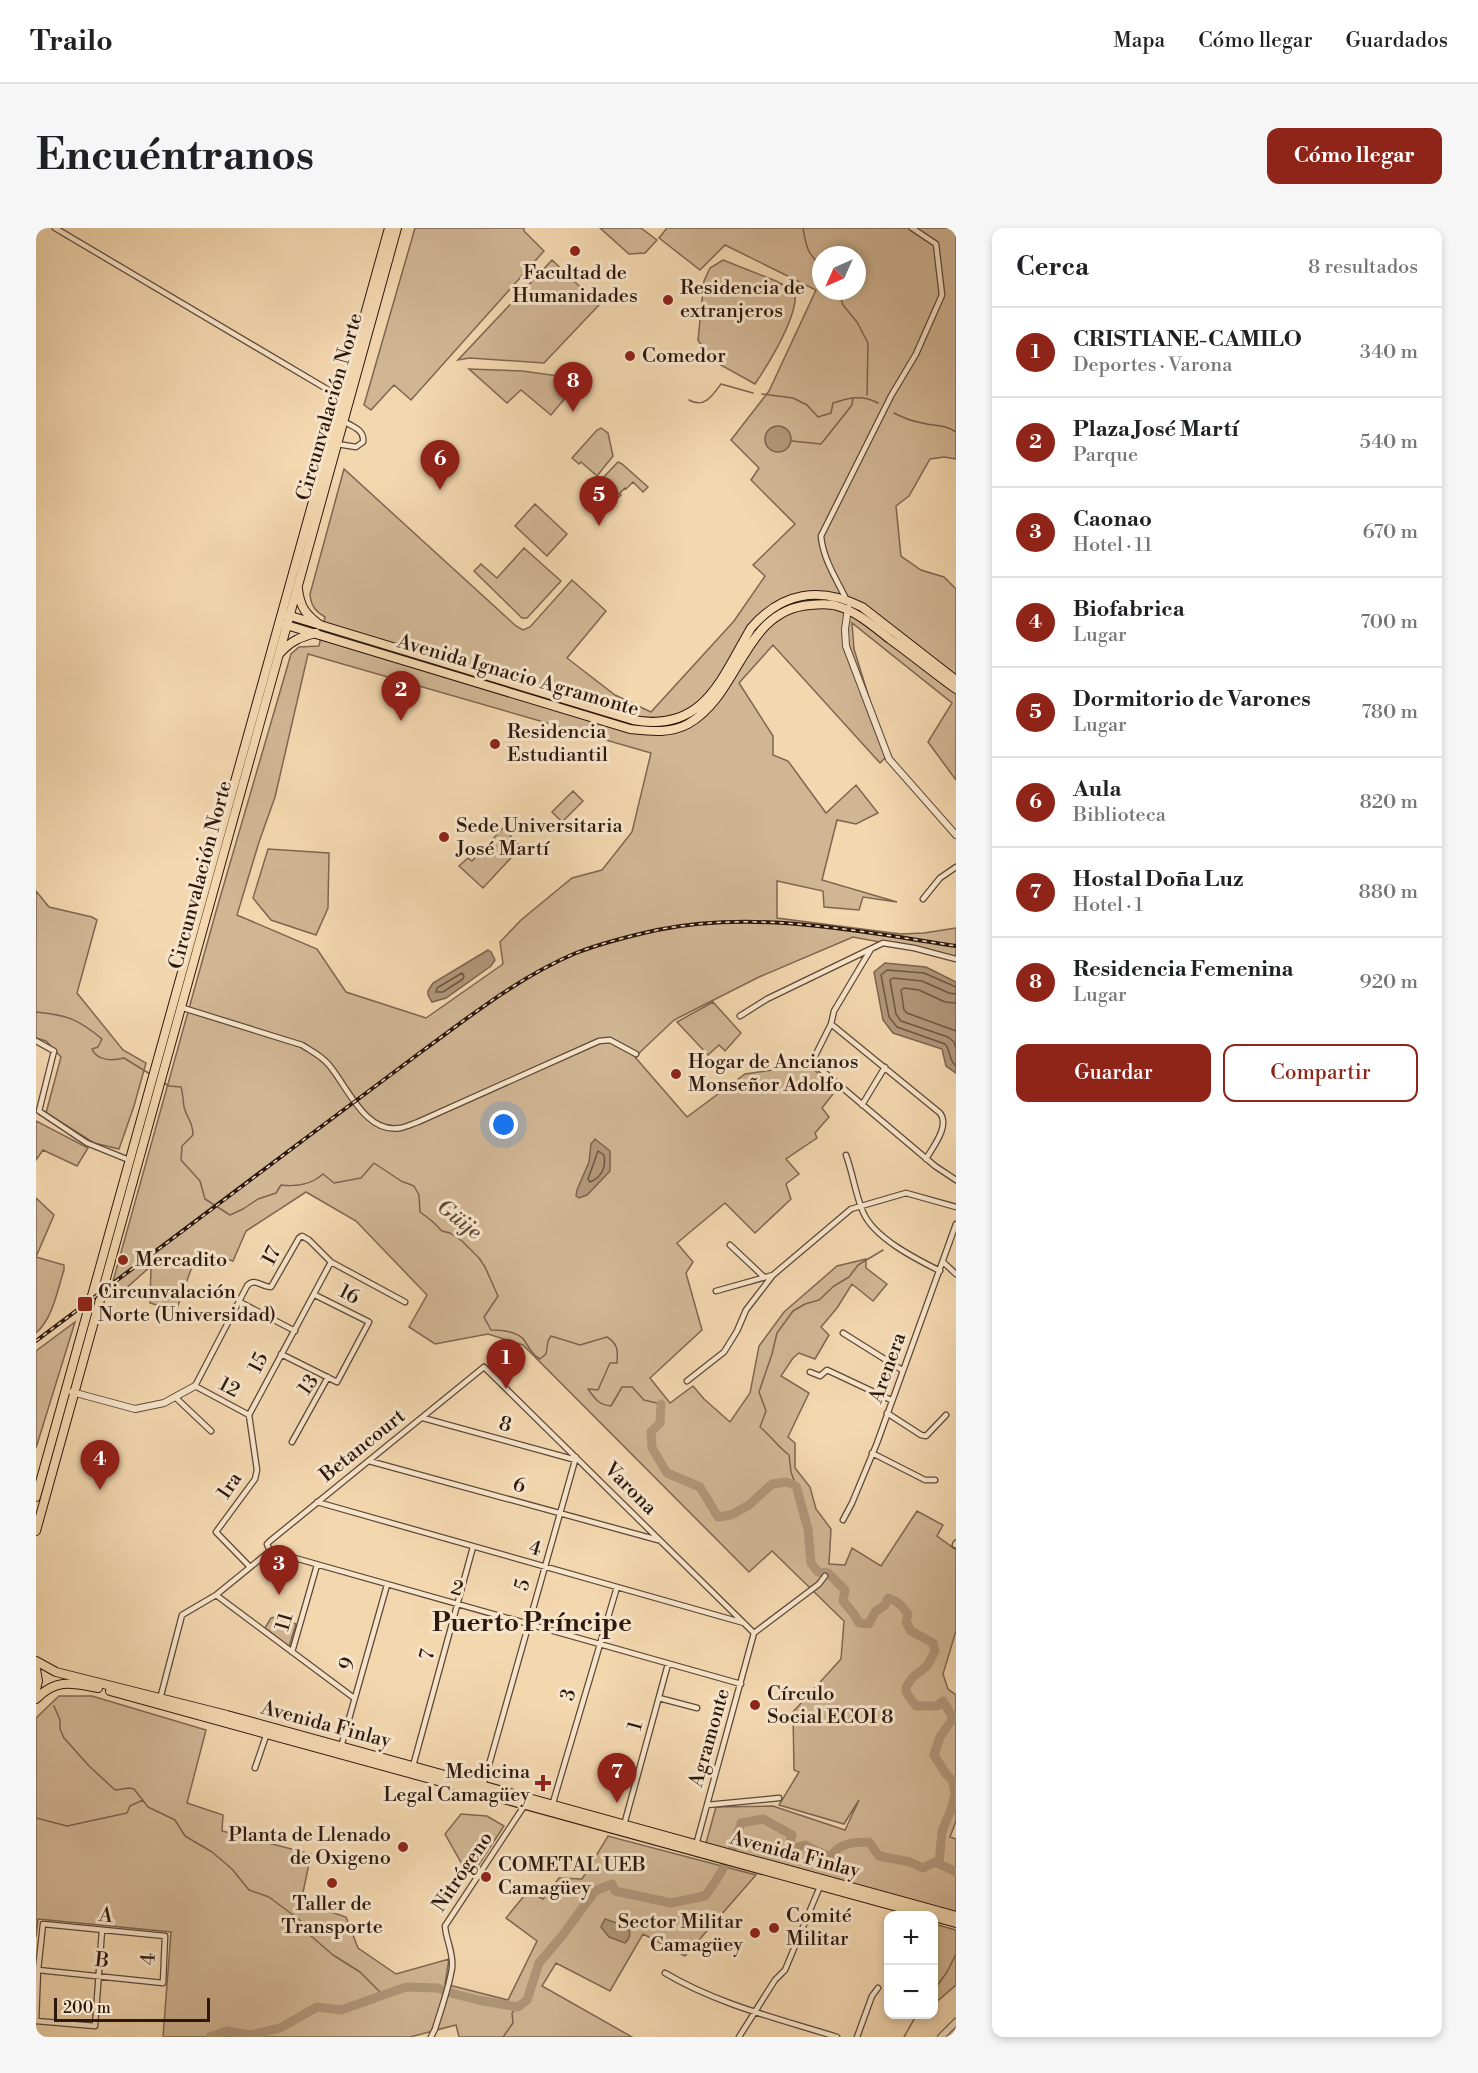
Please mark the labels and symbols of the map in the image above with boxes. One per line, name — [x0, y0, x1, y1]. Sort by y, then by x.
marker: Facultad de Humanidades — [568, 244, 582, 258]
north arrow — [812, 246, 866, 300]
place label: Facultad de Humanidades — [512, 261, 638, 309]
place label: Residencia de extranjeros — [680, 276, 805, 324]
marker: Residencia de extranjeros — [661, 293, 675, 307]
street label: Circunvalación Norte — [291, 310, 369, 504]
place label: Comedor — [642, 344, 726, 369]
marker: Comedor — [623, 349, 637, 363]
pin: 8 — [554, 362, 592, 412]
pin: 6 — [420, 440, 460, 490]
pin: 5 — [580, 476, 618, 526]
street label: Avenida Ignacio Agramonte — [393, 629, 642, 722]
pin: 2 — [382, 672, 421, 721]
place label: Residencia Estudiantil — [507, 720, 608, 768]
marker: Residencia Estudiantil — [488, 737, 502, 751]
street label: Circunvalación Norte — [164, 778, 238, 972]
place label: Sede Universitaria José Martí — [455, 814, 624, 862]
marker: Sede Universitaria José Martí — [437, 830, 451, 844]
place label: Hogar de Ancianos Monseñor Adolfo — [688, 1050, 858, 1098]
marker: Hogar de Ancianos Monseñor Adolfo — [669, 1067, 683, 1081]
your location — [489, 1110, 518, 1139]
water label: Güije — [431, 1194, 487, 1246]
street label: 17 — [257, 1242, 287, 1270]
place label: Mercadito — [135, 1248, 227, 1273]
marker: Mercadito — [116, 1253, 130, 1267]
street label: 16 — [334, 1279, 364, 1311]
place label: Circunvalación Norte (Universidad) — [98, 1280, 276, 1328]
marker: Circunvalación Norte (Universidad) — [76, 1295, 94, 1313]
street label: Arenera — [863, 1329, 913, 1408]
pin: 1 — [486, 1340, 526, 1389]
street label: 15 — [243, 1349, 275, 1377]
street label: 13 — [293, 1370, 325, 1400]
street label: 12 — [214, 1372, 244, 1404]
street label: Betancourt — [314, 1404, 411, 1489]
street label: 8 — [496, 1411, 514, 1439]
pin: 4 — [80, 1440, 120, 1490]
street label: Varona — [598, 1457, 662, 1521]
street label: 1ra — [212, 1467, 248, 1504]
street label: 6 — [510, 1472, 528, 1500]
street label: 4 — [526, 1535, 544, 1563]
pin: 3 — [260, 1546, 298, 1595]
street label: 2 — [448, 1575, 466, 1603]
street label: 5 — [509, 1576, 537, 1594]
district label: Puerto Príncipe — [432, 1607, 632, 1639]
street label: 11 — [271, 1610, 300, 1634]
street label: 7 — [415, 1647, 441, 1663]
street label: 9 — [334, 1655, 362, 1673]
place label: Círculo Social ECOI 8 — [767, 1682, 893, 1730]
street label: 3 — [555, 1686, 583, 1704]
street label: Agramonte — [684, 1686, 736, 1791]
street label: Avenida Finlay — [257, 1695, 394, 1754]
marker: Círculo Social ECOI 8 — [748, 1698, 762, 1712]
street label: 1 — [623, 1718, 649, 1733]
pin: 7 — [598, 1754, 636, 1803]
place label: Medicina Legal Camagüey — [383, 1760, 531, 1808]
marker: Medicina Legal Camagüey — [534, 1774, 552, 1792]
place label: Planta de Llenado de Oxigeno — [228, 1823, 391, 1871]
street label: Avenida Finlay — [726, 1825, 863, 1884]
street label: Nitrógeno — [427, 1827, 499, 1917]
marker: Planta de Llenado de Oxigeno — [396, 1840, 410, 1854]
place label: COMETAL UEB Camagüey — [498, 1853, 646, 1901]
marker: COMETAL UEB Camagüey — [479, 1870, 493, 1884]
marker: Taller de Transporte — [325, 1876, 339, 1890]
place label: Taller de Transporte — [281, 1892, 383, 1940]
street label: A — [97, 1903, 115, 1929]
place label: Comité Militar — [786, 1904, 852, 1952]
place label: Sector Militar Camagüey — [618, 1910, 743, 1958]
marker: Comité Militar — [767, 1921, 781, 1935]
marker: Sector Militar Camagüey — [748, 1926, 762, 1940]
street label: B — [93, 1948, 110, 1974]
street label: 4 — [136, 1952, 162, 1966]
scale bar — [54, 1995, 210, 2022]

